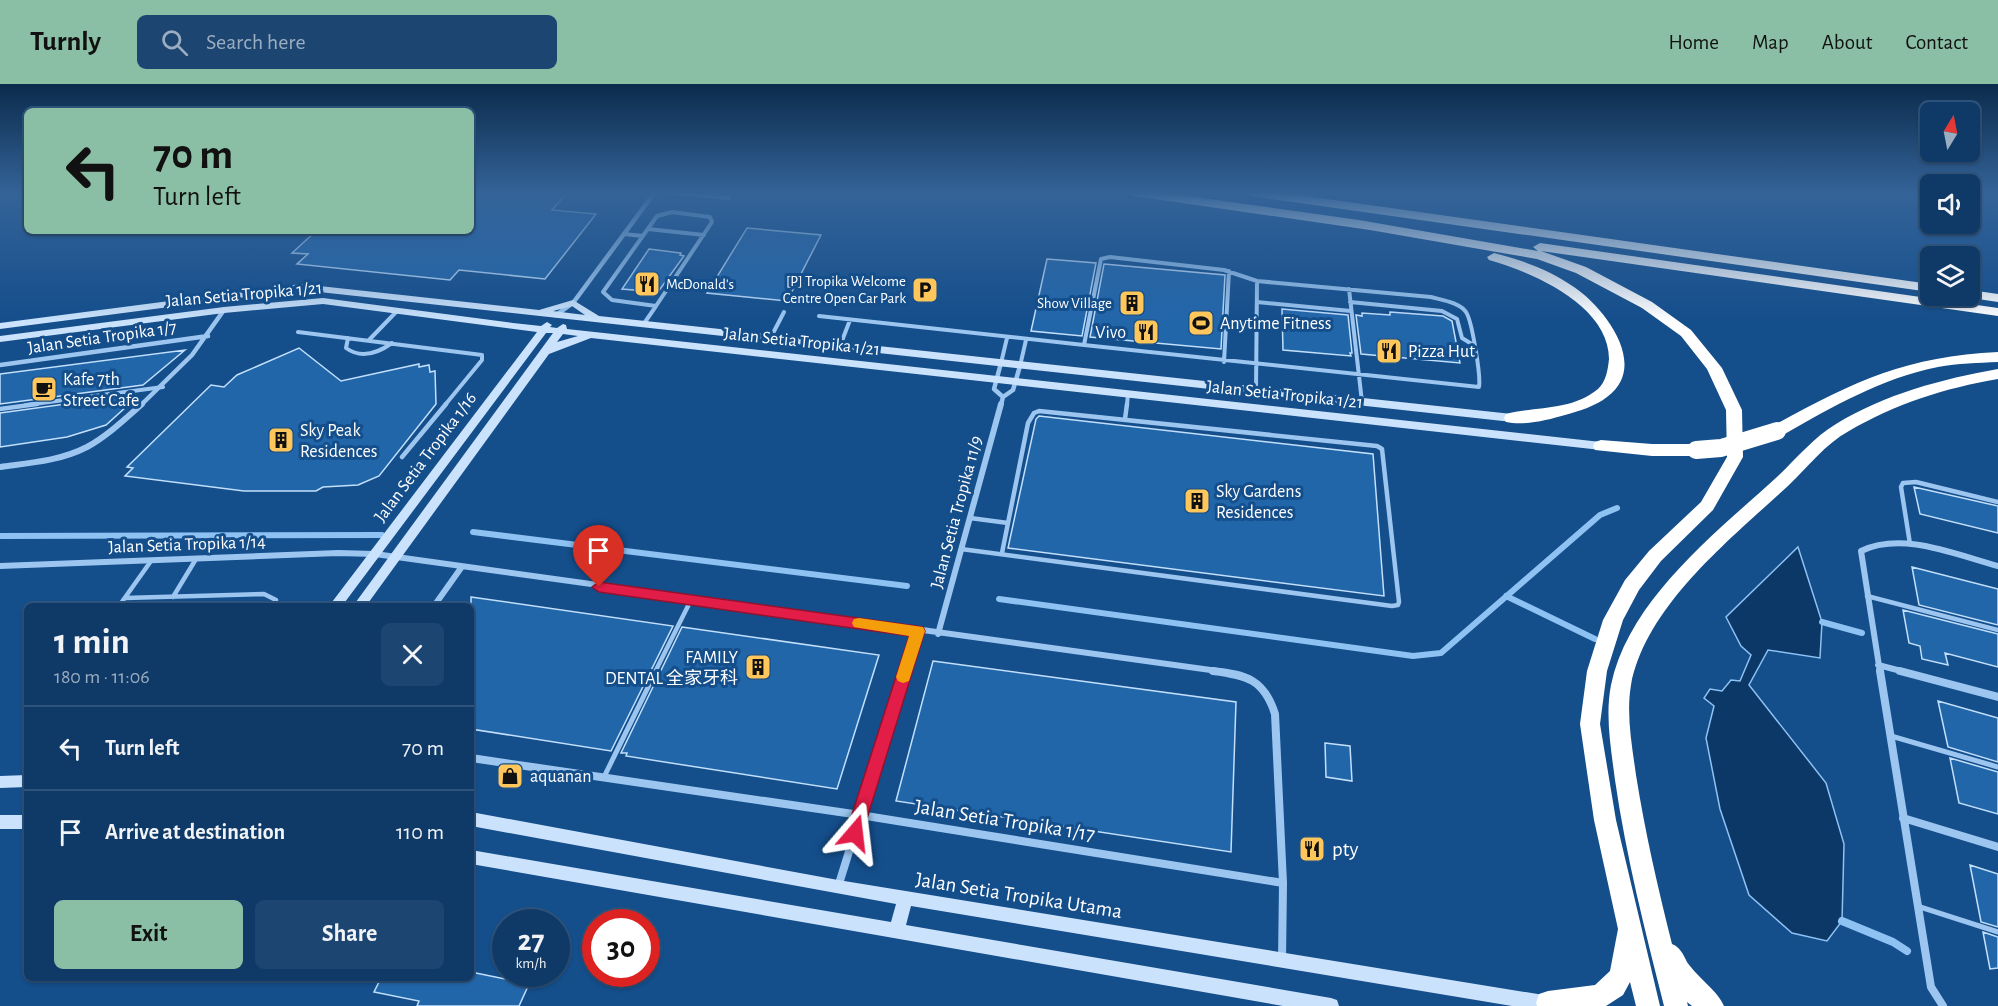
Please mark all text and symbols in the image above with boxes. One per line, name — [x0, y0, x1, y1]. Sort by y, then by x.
search box — [137, 15, 557, 69]
icon: search — [158, 26, 191, 59]
text: Turnly — [30, 28, 101, 56]
text: Search here — [206, 31, 306, 53]
text: Home — [1668, 32, 1719, 53]
text: Map — [1752, 32, 1789, 53]
text: About — [1822, 32, 1872, 53]
text: Contact — [1905, 32, 1968, 53]
north arrow — [1920, 102, 1980, 162]
map controls — [1920, 102, 1980, 306]
icon: left — [54, 132, 132, 210]
text: 70 m — [153, 134, 233, 176]
button: sound — [1920, 174, 1980, 234]
text: Turn left — [153, 183, 241, 210]
button: layers — [1920, 246, 1980, 306]
restaurant icon: McDonald's — [632, 269, 662, 299]
place label: [P] Tropika Welcome Centre Open Car Park — [783, 274, 906, 306]
parking icon: [P] Tropika Welcome Centre Open Car Park — [910, 275, 940, 305]
place label: McDonald's — [666, 277, 734, 292]
street label: Jalan Setia Tropika 1/21 — [165, 279, 323, 311]
building icon: Show Village — [1117, 288, 1147, 318]
place label: Show Village — [1037, 296, 1112, 311]
sports icon: Anytime Fitness — [1186, 308, 1216, 338]
place label: Anytime Fitness — [1220, 315, 1331, 333]
restaurant icon: Vivo — [1131, 317, 1161, 347]
street label: Jalan Setia Tropika 1/7 — [27, 319, 178, 357]
place label: Vivo — [1095, 324, 1126, 342]
street label: Jalan Setia Tropika 1/21 — [723, 325, 881, 359]
restaurant icon: Pizza Hut — [1374, 336, 1404, 366]
place label: Pizza Hut — [1408, 343, 1475, 361]
place label: Kafe 7th Street Cafe — [63, 371, 139, 410]
cafe icon: Kafe 7th Street Cafe — [29, 374, 59, 404]
street label: Jalan Setia Tropika 1/21 — [1206, 378, 1364, 412]
street label: Jalan Setia Tropika 1/16 — [371, 389, 480, 526]
place label: Sky Peak Residences — [300, 422, 377, 461]
building icon: Sky Peak Residences — [266, 425, 296, 455]
street label: Jalan Setia Tropika 11/9 — [928, 434, 986, 590]
place label: Sky Gardens Residences — [1216, 483, 1301, 522]
building icon: Sky Gardens Residences — [1182, 486, 1212, 516]
pin — [573, 525, 624, 587]
street label: Jalan Setia Tropika 1/14 — [108, 533, 266, 557]
icon: arrive — [582, 534, 615, 567]
button: close — [381, 623, 444, 686]
text: 1 min — [54, 624, 130, 660]
place label: FAMILY DENTAL 全家牙科 — [605, 649, 738, 688]
building icon: FAMILY DENTAL 全家牙科 — [743, 652, 773, 682]
text: 180 m · 11:06 — [54, 667, 150, 687]
icon: left — [54, 732, 87, 765]
text: Turn left — [105, 737, 179, 759]
text: 70 m — [402, 737, 444, 759]
shop icon: aquanan — [495, 761, 525, 791]
place label: aquanan — [530, 768, 592, 786]
street label: Jalan Setia Tropika 1/17 — [913, 796, 1097, 845]
position arrow — [823, 801, 887, 865]
icon: arrive — [54, 816, 87, 849]
text: Arrive at destination — [105, 821, 285, 843]
text: 110 m — [396, 821, 444, 843]
restaurant icon: pty — [1297, 834, 1327, 864]
place label: pty — [1332, 839, 1358, 860]
street label: Jalan Setia Tropika Utama — [914, 869, 1124, 922]
button: Exit — [54, 900, 243, 969]
button: Share — [255, 900, 444, 969]
speed limit sign: 30 — [582, 909, 660, 987]
text: 27 — [517, 926, 545, 956]
text: km/h — [516, 956, 546, 971]

